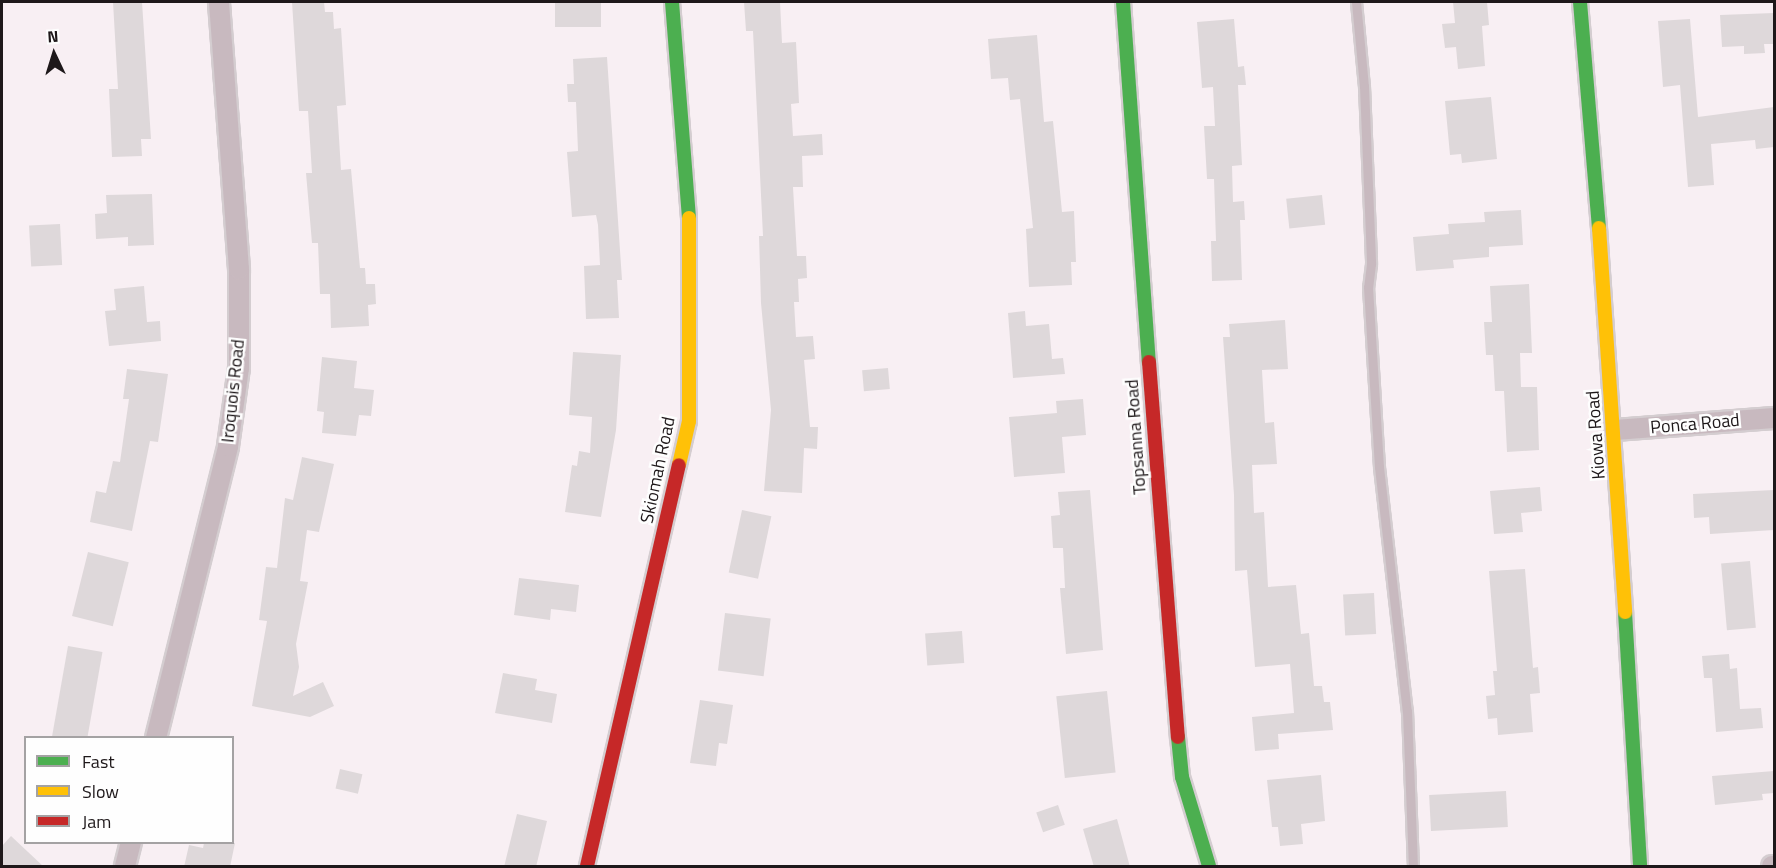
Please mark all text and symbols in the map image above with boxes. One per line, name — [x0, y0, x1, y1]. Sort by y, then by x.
north arrow — [24, 24, 84, 84]
text: N — [46, 24, 59, 48]
street label: Iroquois Road — [217, 338, 249, 444]
street label: Topsanna Road — [1121, 379, 1151, 495]
street label: Kiowa Road — [1582, 390, 1610, 480]
street label: Ponca Road — [1649, 409, 1741, 439]
street label: Skiomah Road — [636, 415, 680, 525]
legend — [24, 736, 234, 844]
text: Fast — [82, 748, 115, 775]
text: Slow — [82, 778, 119, 805]
text: Jam — [82, 808, 111, 835]

